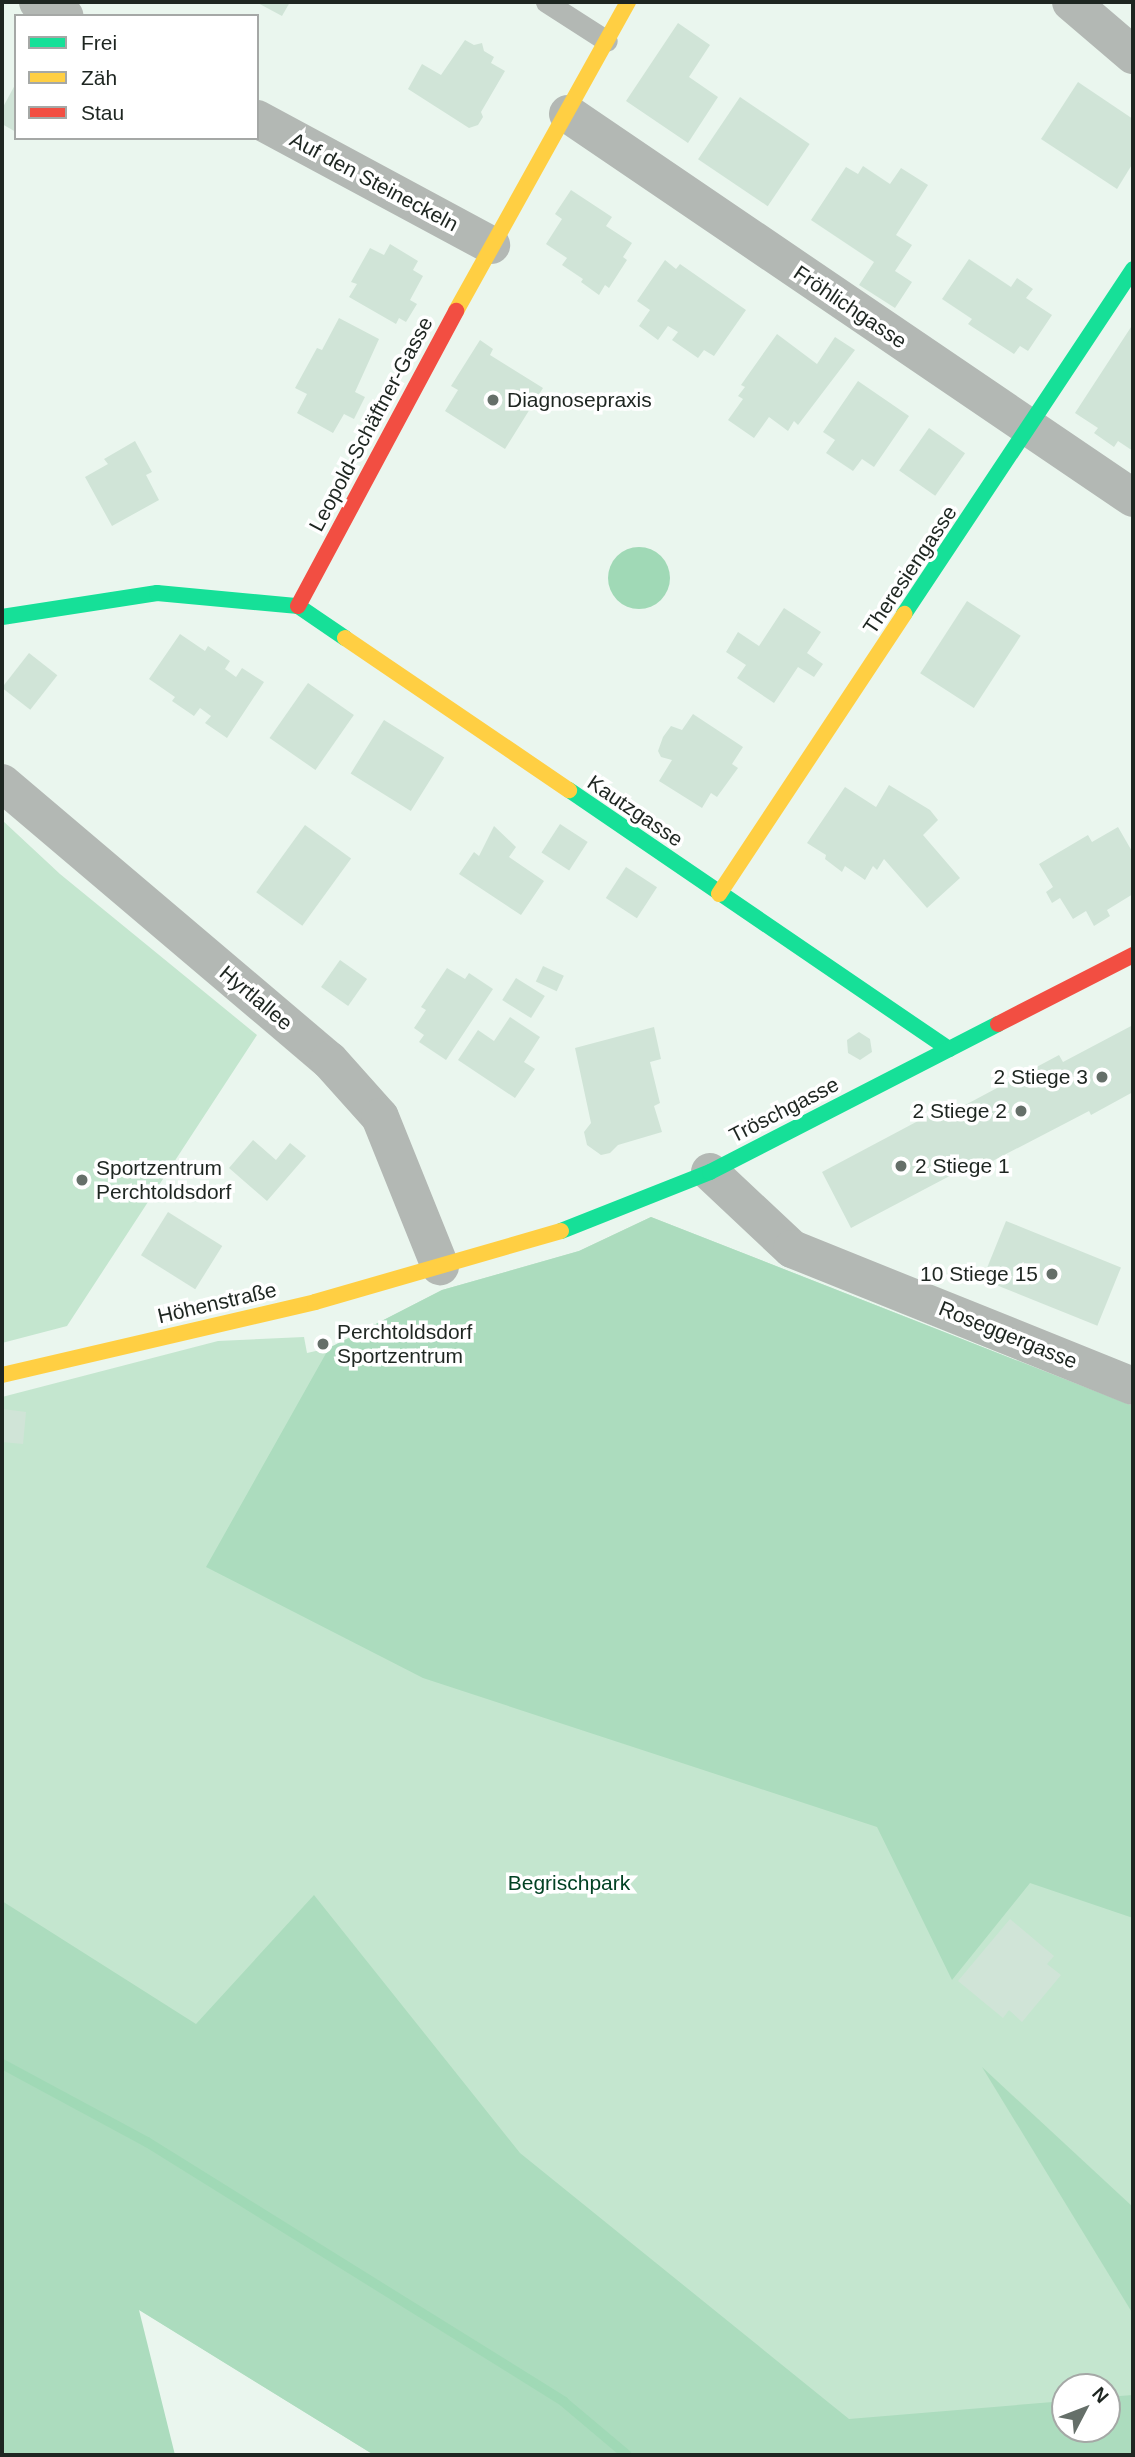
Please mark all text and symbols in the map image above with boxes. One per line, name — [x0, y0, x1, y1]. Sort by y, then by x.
legend — [14, 14, 259, 140]
text: Frei — [81, 31, 117, 54]
text: Zäh — [81, 66, 117, 89]
text: Stau — [81, 101, 124, 124]
street label: Auf den Steineckeln — [286, 127, 462, 237]
street label: Fröhlichgasse — [789, 260, 911, 354]
street label: Leopold-Schäftner-Gasse — [304, 312, 438, 536]
place label: Diagnosepraxis — [507, 387, 652, 413]
marker: Diagnosepraxis — [485, 392, 501, 408]
street label: Theresiengasse — [858, 501, 962, 639]
street label: Kautzgasse — [582, 770, 688, 852]
street label: Hyrtlallee — [214, 960, 298, 1036]
place label: 2 Stiege 3 — [993, 1064, 1088, 1090]
marker: 2 Stiege 3 — [1094, 1069, 1110, 1085]
street label: Tröschgasse — [725, 1072, 843, 1148]
place label: 2 Stiege 2 — [912, 1098, 1007, 1124]
marker: 2 Stiege 2 — [1013, 1103, 1029, 1119]
place label: 2 Stiege 1 — [915, 1153, 1010, 1179]
place label: Sportzentrum Perchtoldsdorf — [96, 1155, 231, 1205]
marker: 2 Stiege 1 — [893, 1158, 909, 1174]
marker: Sportzentrum Perchtoldsdorf — [74, 1172, 90, 1188]
place label: 10 Stiege 15 — [920, 1261, 1038, 1287]
marker: 10 Stiege 15 — [1044, 1266, 1060, 1282]
street label: Höhenstraße — [155, 1277, 279, 1329]
street label: Roseggergasse — [935, 1296, 1081, 1374]
place label: Perchtoldsdorf Sportzentrum — [337, 1319, 472, 1369]
marker: Perchtoldsdorf Sportzentrum — [315, 1336, 331, 1352]
park label: Begrischpark — [508, 1870, 630, 1896]
north arrow — [1051, 2373, 1121, 2443]
text: N — [1088, 2383, 1113, 2407]

